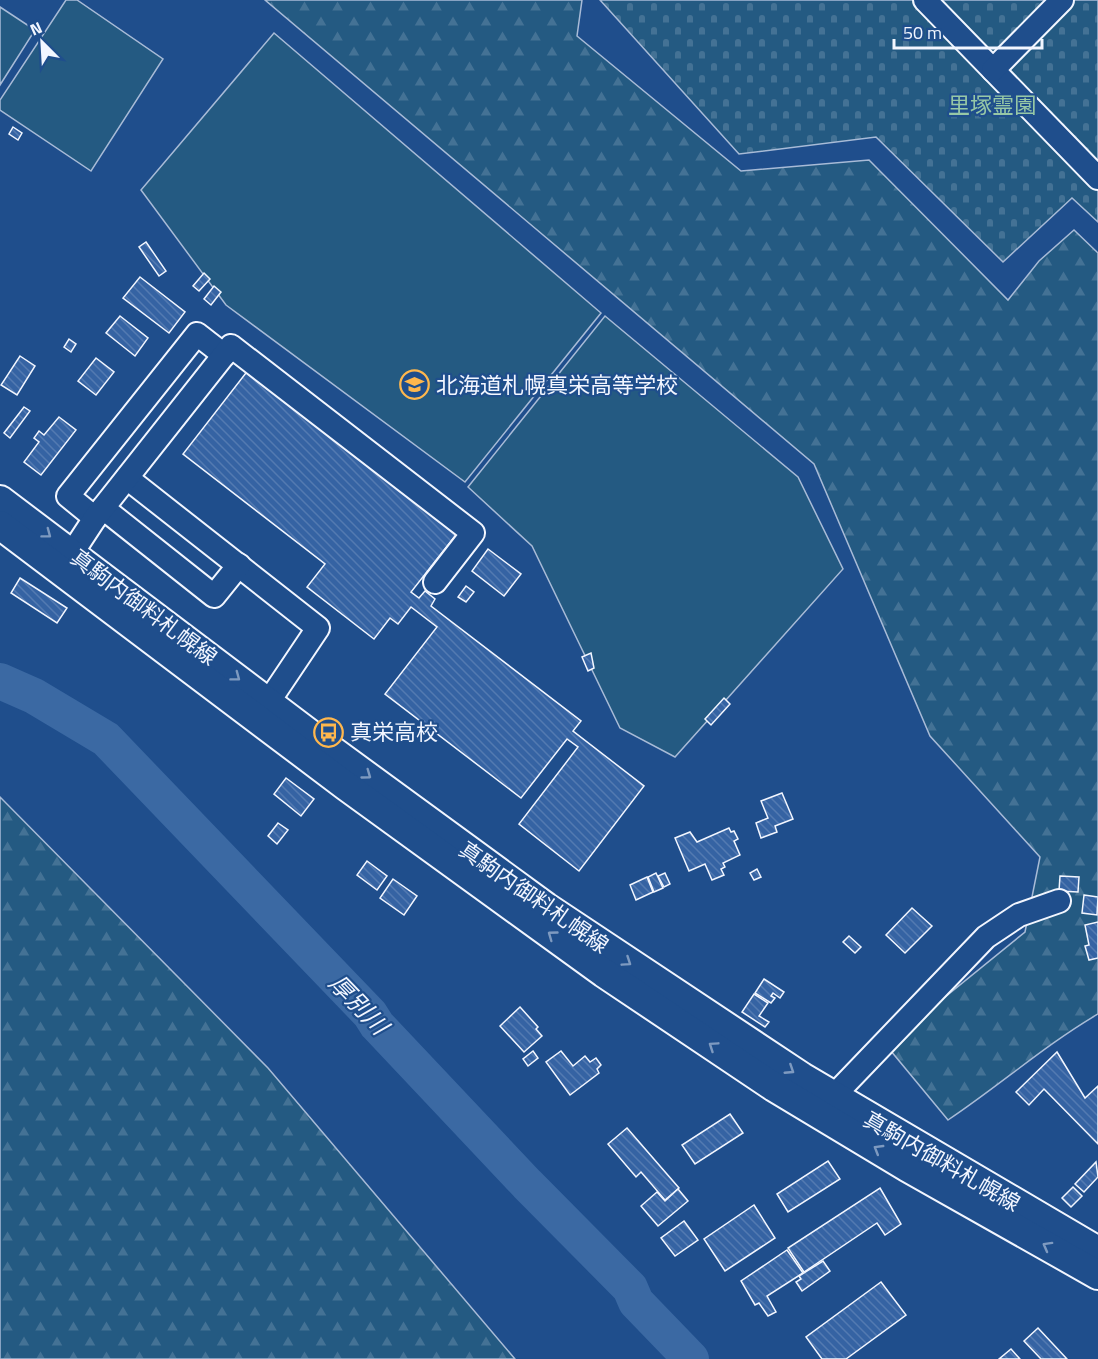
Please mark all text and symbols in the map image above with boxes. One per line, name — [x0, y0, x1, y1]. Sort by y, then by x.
north arrow — [12, 12, 72, 72]
scale bar — [894, 12, 1042, 50]
text: N — [26, 15, 46, 42]
text: 50 m — [903, 19, 942, 46]
park label: 里塚霊園 — [948, 88, 1036, 122]
place label: 北海道札幌真栄高等学校 — [436, 368, 678, 402]
school or university icon: 北海道札幌真栄高等学校 — [399, 369, 431, 401]
one-way arrow — [41, 527, 52, 538]
street label: 真駒内御料札幌線 — [63, 540, 225, 674]
one-way arrow — [230, 670, 241, 681]
place label: 真栄高校 — [350, 715, 438, 749]
bus stop icon: 真栄高校 — [313, 716, 345, 748]
one-way arrow — [360, 768, 371, 779]
street label: 真駒内御料札幌線 — [452, 833, 616, 961]
one-way arrow — [547, 932, 558, 943]
one-way arrow — [621, 955, 632, 966]
water label: 厚別川 — [321, 966, 399, 1045]
one-way arrow — [708, 1042, 719, 1053]
one-way arrow — [783, 1063, 794, 1074]
street label: 真駒内御料札幌線 — [857, 1102, 1027, 1220]
one-way arrow — [874, 1145, 884, 1157]
one-way arrow — [1043, 1242, 1053, 1253]

